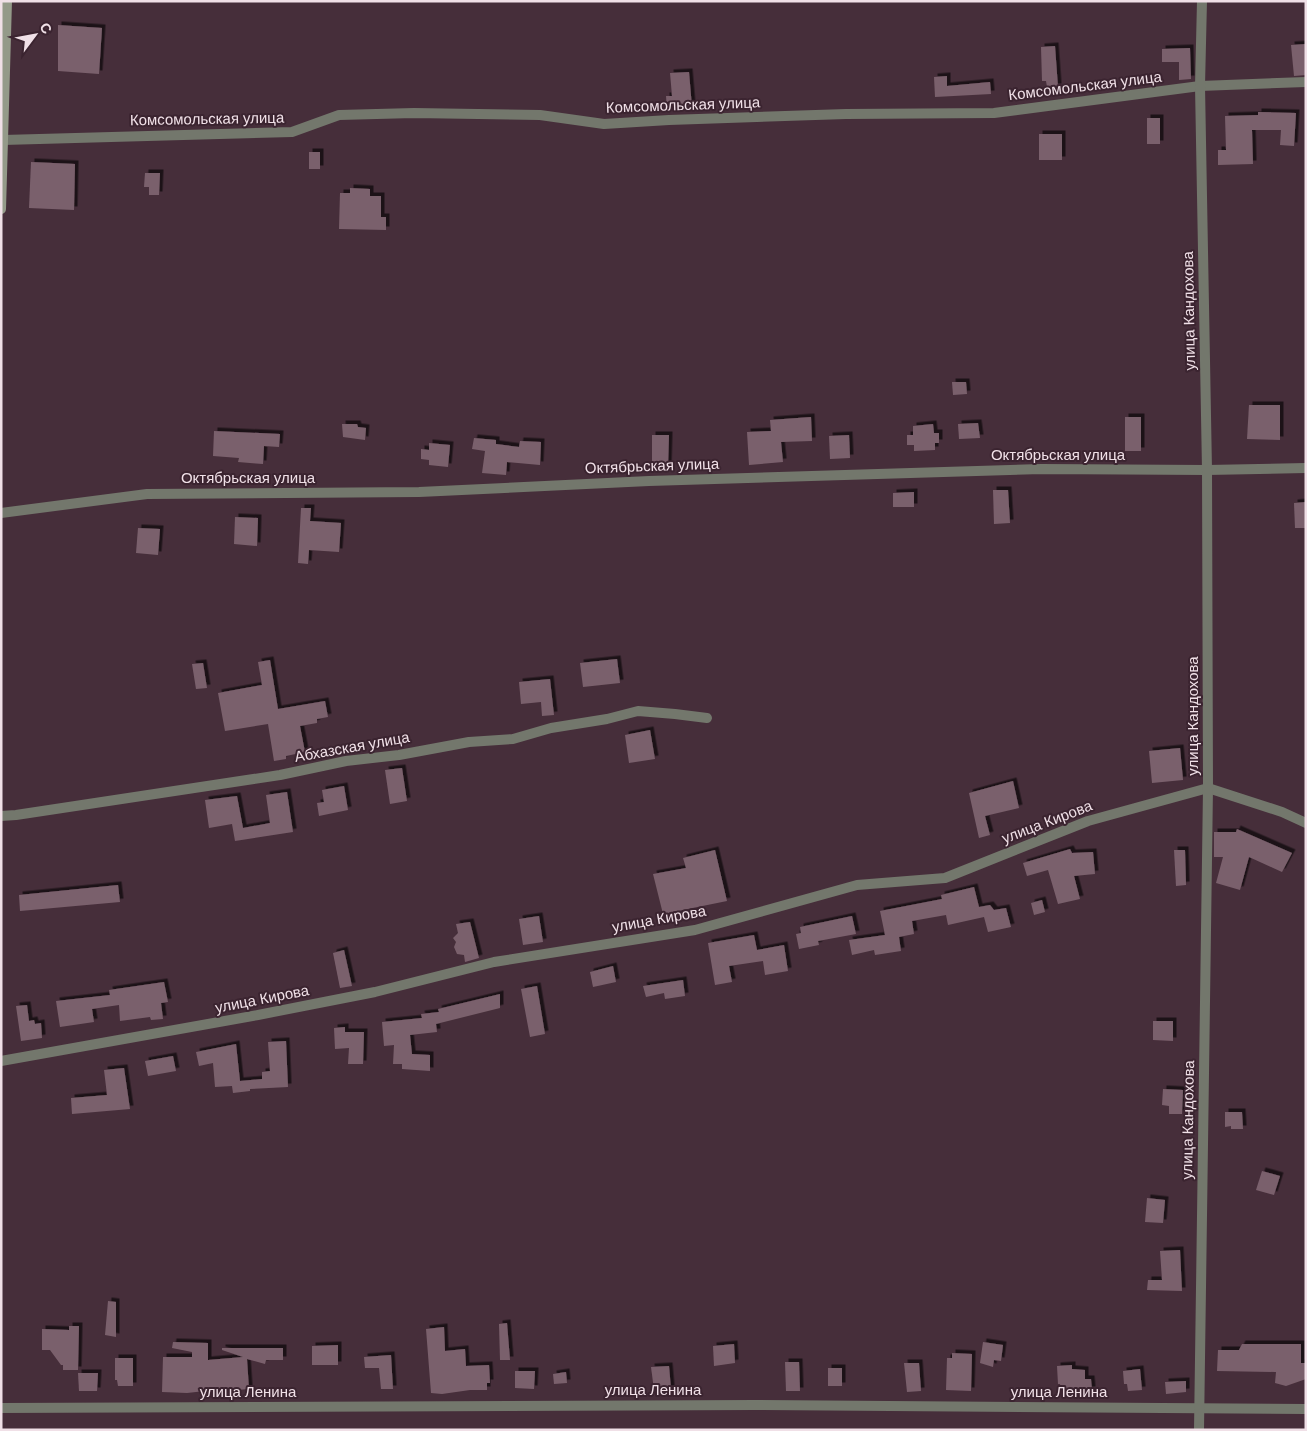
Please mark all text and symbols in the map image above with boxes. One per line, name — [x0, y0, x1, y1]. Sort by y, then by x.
north arrow — [10, 10, 60, 60]
text: С — [36, 19, 56, 37]
street label: Комсомольская улица — [1007, 67, 1163, 105]
street label: Комсомольская улица — [606, 92, 761, 118]
street label: Комсомольская улица — [130, 108, 285, 130]
street label: улица Кандохова — [1178, 251, 1200, 371]
street label: Октябрьская улица — [991, 445, 1126, 465]
street label: Октябрьская улица — [585, 454, 720, 478]
street label: Октябрьская улица — [181, 468, 316, 488]
street label: улица Кандохова — [1183, 656, 1203, 776]
street label: Абхазская улица — [293, 727, 412, 767]
street label: улица Кирова — [999, 795, 1096, 848]
street label: улица Кирова — [610, 901, 708, 937]
street label: улица Кирова — [213, 980, 311, 1018]
street label: улица Кандохова — [1177, 1060, 1199, 1180]
street label: улица Ленина — [605, 1380, 702, 1400]
street label: улица Ленина — [200, 1382, 297, 1402]
street label: улица Ленина — [1011, 1382, 1108, 1402]

